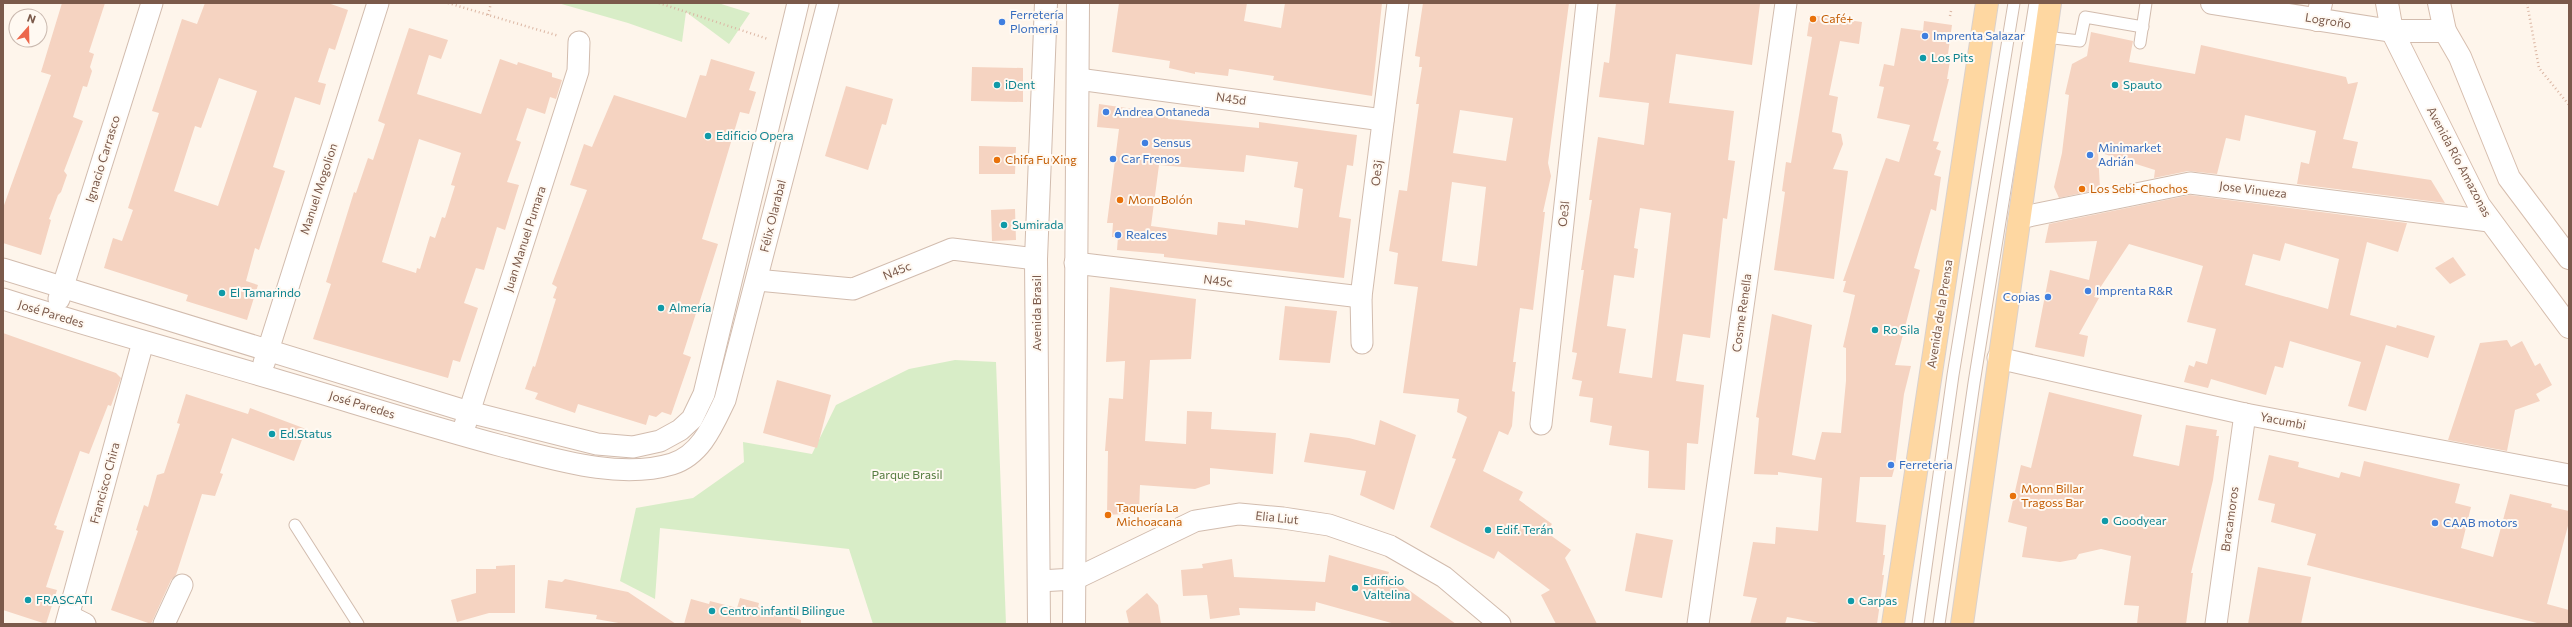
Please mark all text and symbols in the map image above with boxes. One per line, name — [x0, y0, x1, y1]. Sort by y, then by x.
place label: Ferretería Plomeria — [1010, 7, 1064, 35]
north arrow — [8, 8, 48, 48]
street label: Logroño — [2304, 9, 2352, 31]
text: N — [25, 11, 38, 26]
place label: Café+ — [1821, 11, 1853, 25]
marker: Café+ — [1808, 14, 1818, 24]
marker: Ferretería Plomeria — [997, 17, 1007, 27]
place label: Imprenta Salazar — [1933, 28, 2025, 42]
marker: Imprenta Salazar — [1920, 31, 1930, 41]
place label: Los Pits — [1931, 50, 1974, 64]
marker: Los Pits — [1918, 53, 1928, 63]
place label: iDent — [1005, 77, 1035, 91]
place label: Spauto — [2123, 77, 2162, 91]
marker: iDent — [992, 80, 1002, 90]
marker: Spauto — [2110, 80, 2120, 90]
street label: N45d — [1215, 89, 1247, 107]
place label: Andrea Ontaneda — [1114, 104, 1210, 118]
street label: Avenida Río Amazonas — [2425, 104, 2495, 219]
marker: Andrea Ontaneda — [1101, 107, 1111, 117]
street label: Ignacio Carrasco — [82, 113, 122, 204]
place label: Edificio Opera — [716, 128, 794, 142]
marker: Edificio Opera — [703, 131, 713, 141]
place label: Sensus — [1153, 135, 1191, 149]
marker: Sensus — [1140, 138, 1150, 148]
place label: Minimarket Adrián — [2098, 140, 2162, 168]
street label: Manuel Mogolion — [297, 141, 339, 236]
marker: Minimarket Adrián — [2085, 150, 2095, 160]
place label: Car Frenos — [1121, 151, 1180, 165]
place label: Chifa Fu Xing — [1005, 152, 1077, 166]
marker: Car Frenos — [1108, 154, 1118, 164]
marker: Chifa Fu Xing — [992, 155, 1002, 165]
street label: Oe3j — [1367, 159, 1385, 187]
street label: Félix Olarabal — [756, 178, 788, 253]
street label: Jose Vinueza — [2218, 178, 2288, 201]
place label: Los Sebi-Chochos — [2090, 181, 2188, 195]
street label: Juan Manuel Pumara — [500, 184, 549, 294]
marker: Los Sebi-Chochos — [2077, 184, 2087, 194]
place label: MonoBolón — [1128, 192, 1193, 206]
marker: MonoBolón — [1115, 195, 1125, 205]
street label: Oe3l — [1555, 200, 1571, 228]
place label: Sumirada — [1012, 217, 1063, 231]
marker: Sumirada — [999, 220, 1009, 230]
place label: Realces — [1126, 227, 1167, 241]
marker: Realces — [1113, 230, 1123, 240]
street label: N45c — [881, 258, 913, 282]
street label: Avenida de la Prensa — [1924, 259, 1955, 369]
street label: N45c — [1203, 271, 1233, 289]
street label: Cosme Renella — [1729, 273, 1753, 353]
street label: Avenida Brasil — [1029, 275, 1043, 351]
place label: Imprenta R&R — [2096, 283, 2173, 297]
place label: El Tamarindo — [230, 285, 301, 299]
marker: Imprenta R&R — [2083, 286, 2093, 296]
marker: El Tamarindo — [217, 288, 227, 298]
place label: Copias — [2003, 289, 2040, 303]
marker: Copias — [2043, 292, 2053, 302]
street label: José Paredes — [16, 296, 86, 331]
place label: Almería — [669, 300, 711, 314]
marker: Almería — [656, 303, 666, 313]
place label: Ro Sila — [1883, 322, 1920, 336]
marker: Ro Sila — [1870, 325, 1880, 335]
street label: José Paredes — [327, 387, 397, 422]
street label: Yacumbi — [2259, 409, 2307, 431]
place label: Ed.Status — [280, 426, 332, 440]
marker: Ed.Status — [267, 429, 277, 439]
street label: Francisco Chira — [86, 441, 122, 525]
place label: Ferreteria — [1899, 457, 1953, 471]
marker: Ferreteria — [1886, 460, 1896, 470]
park label: Parque Brasil — [871, 467, 943, 481]
place label: Monn Billar Tragoss Bar — [2021, 481, 2084, 509]
street label: Bracamoros — [2218, 485, 2241, 552]
marker: Monn Billar Tragoss Bar — [2008, 491, 2018, 501]
place label: Taquería La Michoacana — [1116, 500, 1182, 528]
street label: Elia Liut — [1255, 508, 1299, 526]
marker: Taquería La Michoacana — [1103, 510, 1113, 520]
place label: Goodyear — [2113, 513, 2167, 527]
place label: CAAB motors — [2443, 515, 2517, 529]
marker: Goodyear — [2100, 516, 2110, 526]
marker: CAAB motors — [2430, 518, 2440, 528]
place label: Edif. Terán — [1496, 522, 1553, 536]
marker: Edif. Terán — [1483, 525, 1493, 535]
place label: Edificio Valtelina — [1363, 573, 1410, 601]
marker: Edificio Valtelina — [1350, 583, 1360, 593]
place label: FRASCATI — [36, 592, 93, 606]
place label: Carpas — [1859, 593, 1897, 607]
marker: FRASCATI — [23, 595, 33, 605]
marker: Carpas — [1846, 596, 1856, 606]
place label: Centro infantil Bilingue — [720, 603, 845, 617]
marker: Centro infantil Bilingue — [707, 606, 717, 616]

